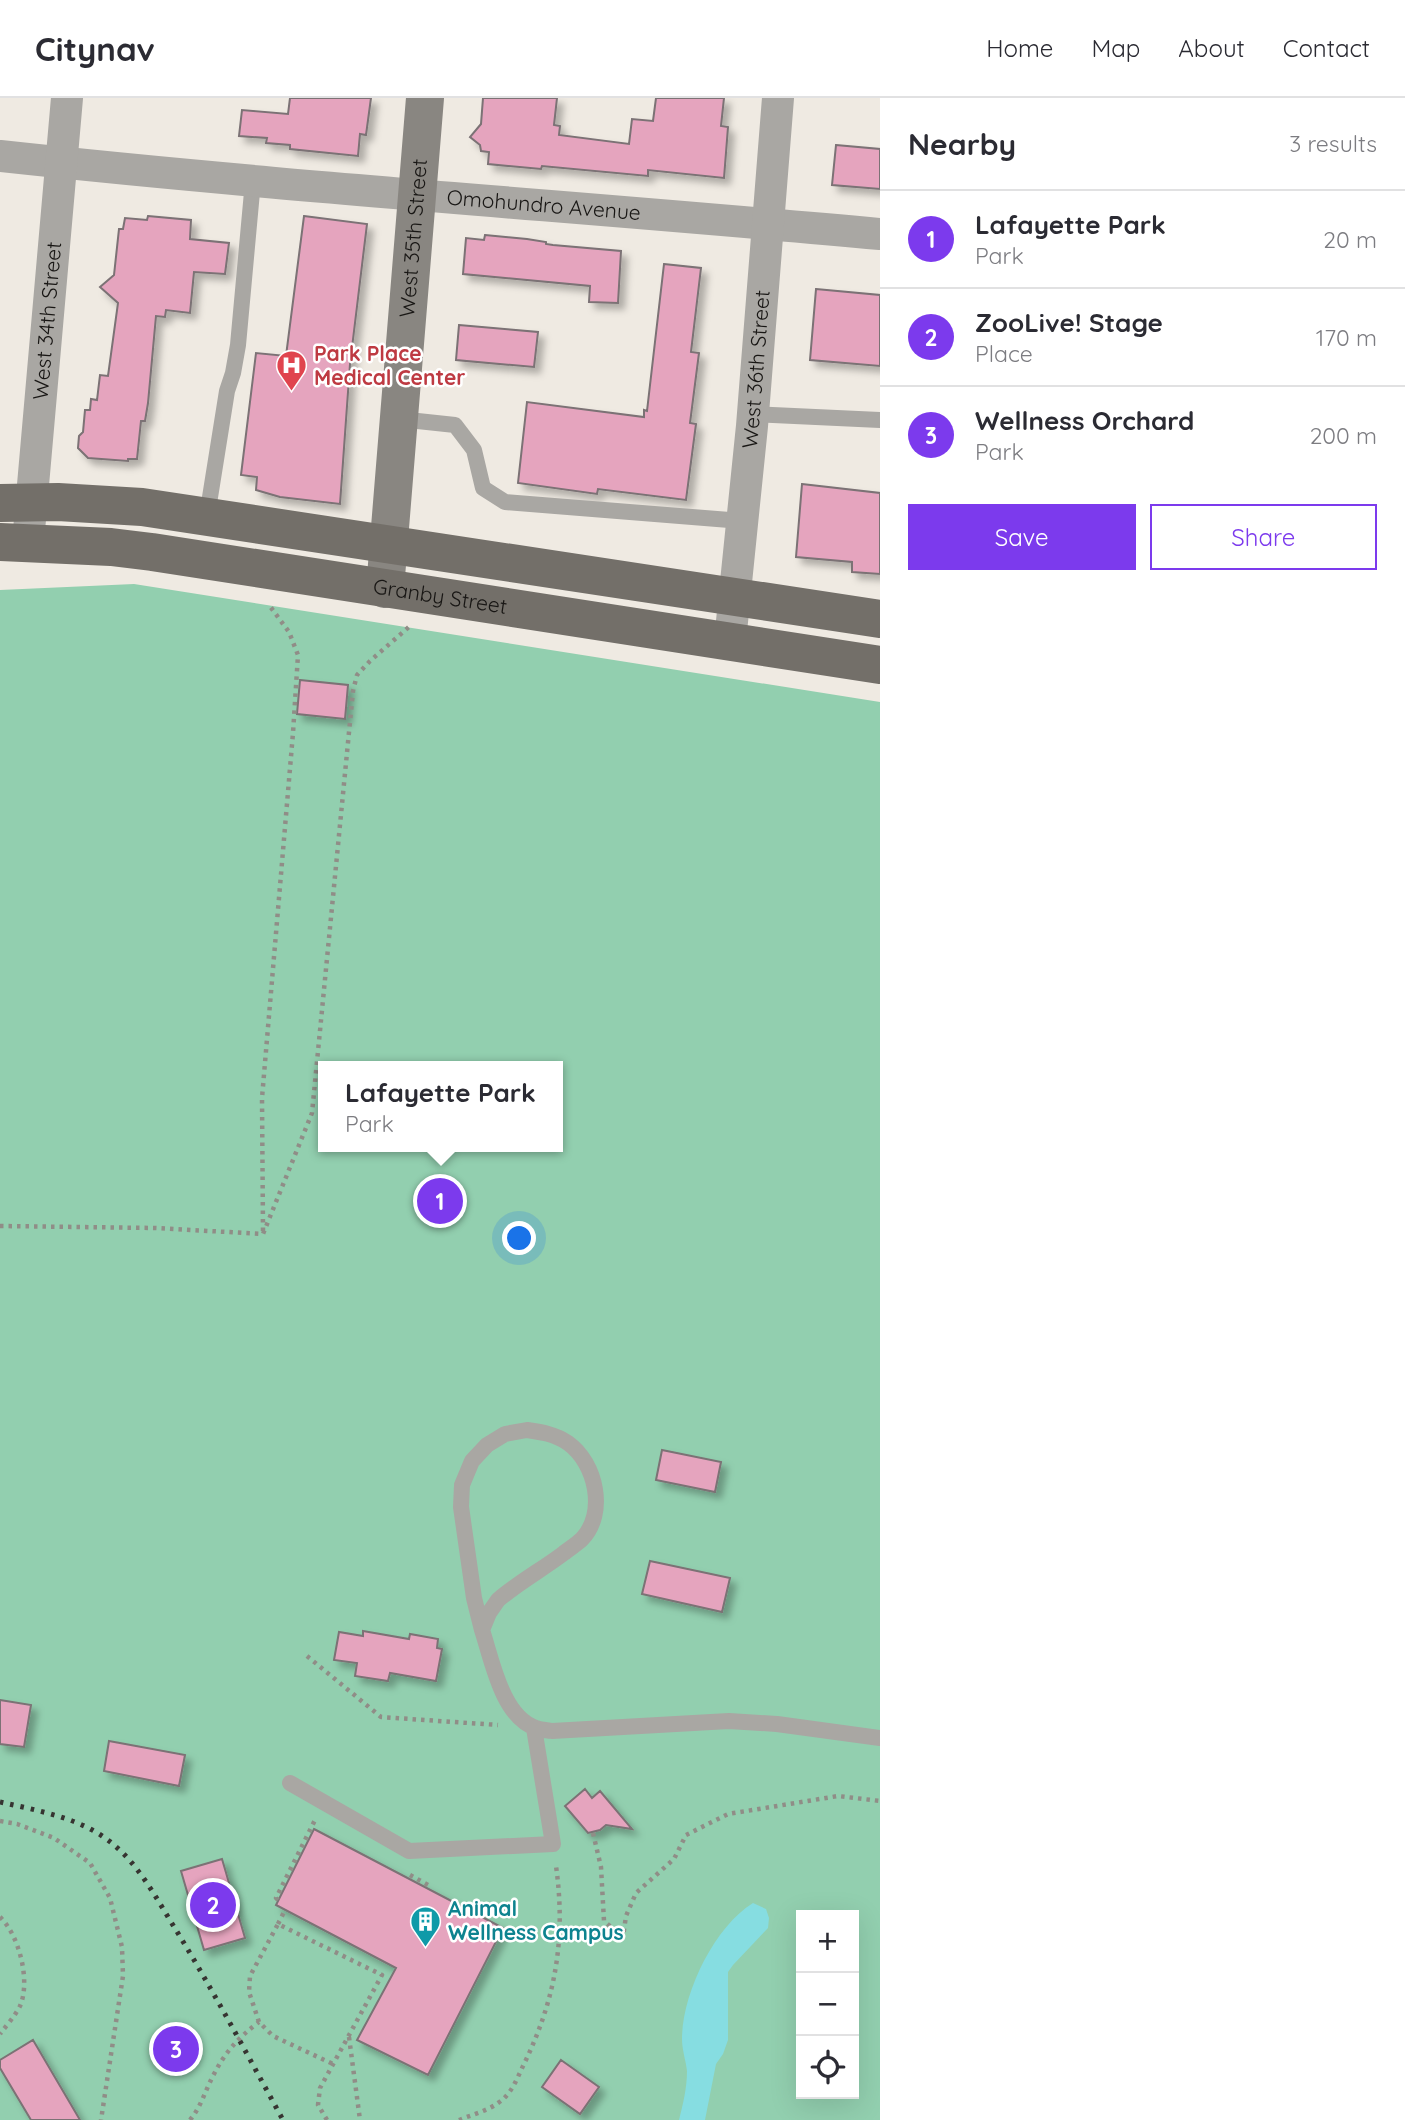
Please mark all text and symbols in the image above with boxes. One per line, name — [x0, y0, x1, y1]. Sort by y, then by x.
text: Citynav — [35, 28, 155, 69]
text: Home — [986, 33, 1053, 63]
text: Map — [1091, 33, 1140, 63]
text: About — [1178, 33, 1245, 63]
text: Contact — [1283, 33, 1370, 63]
text: Nearby — [908, 125, 1016, 163]
text: 3 results — [1289, 129, 1377, 158]
street label: West 35th Street — [393, 158, 432, 319]
street label: Omohundro Avenue — [446, 183, 642, 225]
text: Lafayette Park — [975, 208, 1166, 241]
text: 1 — [927, 225, 935, 254]
text: 20 m — [1323, 225, 1377, 254]
street label: West 34th Street — [27, 240, 66, 401]
text: Park — [975, 241, 1024, 270]
street label: West 36th Street — [736, 289, 775, 450]
text: ZooLive! Stage — [975, 306, 1163, 339]
text: 2 — [924, 323, 938, 352]
text: 170 m — [1316, 323, 1377, 352]
text: Place — [975, 339, 1033, 368]
place label: Park Place Medical Center — [314, 340, 465, 390]
hospital icon: Park Place Medical Center — [274, 349, 308, 393]
text: Wellness Orchard — [975, 404, 1194, 437]
text: 3 — [925, 421, 937, 450]
text: 200 m — [1310, 421, 1377, 450]
text: Park — [975, 437, 1024, 466]
button: Save — [908, 504, 1136, 570]
button: Share — [1150, 504, 1377, 570]
street label: Granby Street — [372, 573, 509, 619]
popup — [318, 1061, 563, 1152]
text: Lafayette Park — [345, 1076, 536, 1109]
text: Park — [345, 1109, 394, 1138]
pin: 1 — [417, 1175, 463, 1227]
your location — [502, 1221, 536, 1255]
pin: 2 — [190, 1879, 236, 1931]
place label: Animal Wellness Campus — [448, 1895, 624, 1945]
building icon: Animal Wellness Campus — [408, 1904, 442, 1948]
map controls — [796, 1910, 859, 2099]
button: + — [796, 1910, 859, 1973]
button: − — [796, 1973, 859, 2036]
pin: 3 — [153, 2023, 199, 2075]
button: locate — [796, 2036, 859, 2099]

